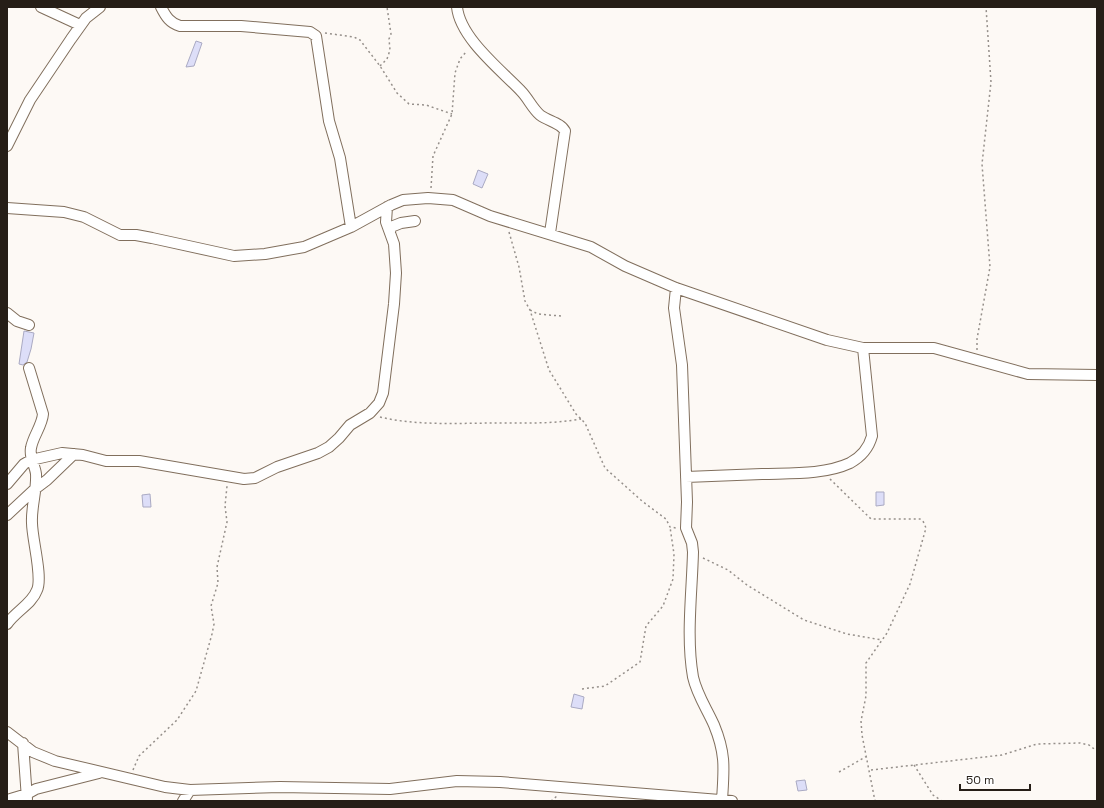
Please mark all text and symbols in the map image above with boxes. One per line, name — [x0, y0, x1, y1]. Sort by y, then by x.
scale bar — [960, 766, 1030, 792]
text: 50 m — [966, 772, 994, 788]

